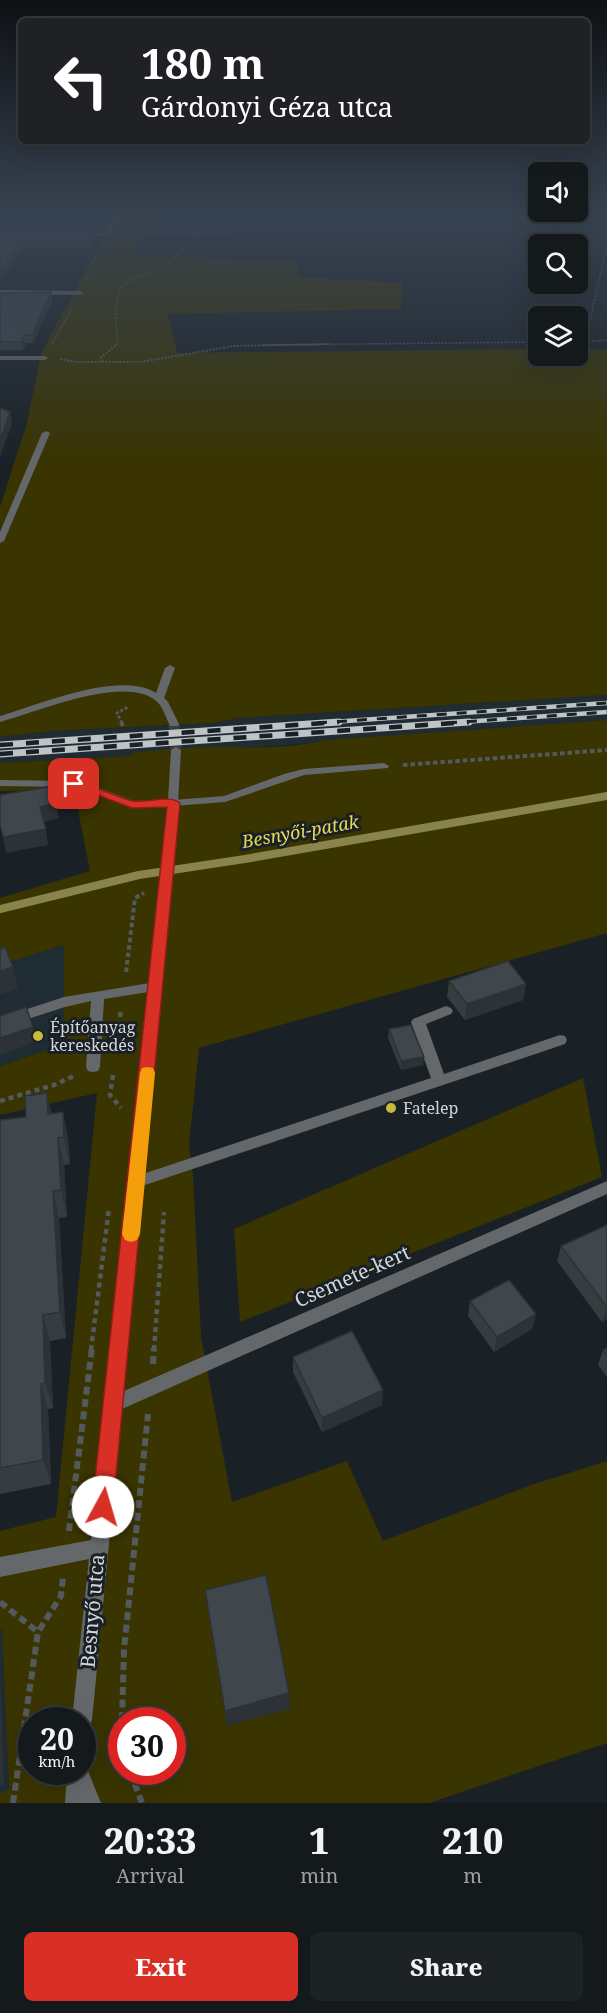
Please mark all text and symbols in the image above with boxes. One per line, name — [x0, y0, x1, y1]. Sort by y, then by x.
text: 180 m — [141, 34, 265, 91]
icon: left — [42, 42, 120, 120]
text: Gárdonyi Géza utca — [141, 88, 393, 125]
map controls — [528, 162, 588, 366]
button: sound — [528, 162, 588, 222]
button: search — [528, 234, 588, 294]
button: layers — [528, 306, 588, 366]
pin — [48, 758, 99, 809]
icon: arrive — [57, 767, 90, 800]
water label: Besnyői-patak — [239, 809, 361, 853]
place label: Építőanyag kereskedés — [50, 1016, 136, 1056]
marker: Építőanyag kereskedés — [31, 1029, 45, 1043]
place label: Fatelep — [403, 1097, 458, 1119]
marker: Fatelep — [384, 1101, 398, 1115]
street label: Csemete-kert — [290, 1238, 414, 1314]
position arrow — [71, 1475, 135, 1539]
street label: Besnyő utca — [74, 1553, 110, 1669]
speed limit sign: 30 — [108, 1707, 186, 1785]
text: 20 — [40, 1718, 74, 1759]
text: km/h — [39, 1751, 75, 1771]
text: 20:33 — [104, 1816, 197, 1865]
text: 1 — [309, 1816, 330, 1865]
text: 210 — [442, 1816, 503, 1865]
text: Arrival — [116, 1862, 184, 1889]
text: min — [300, 1862, 338, 1889]
text: m — [463, 1862, 482, 1889]
button: Exit — [24, 1932, 298, 2001]
button: Share — [310, 1932, 583, 2001]

